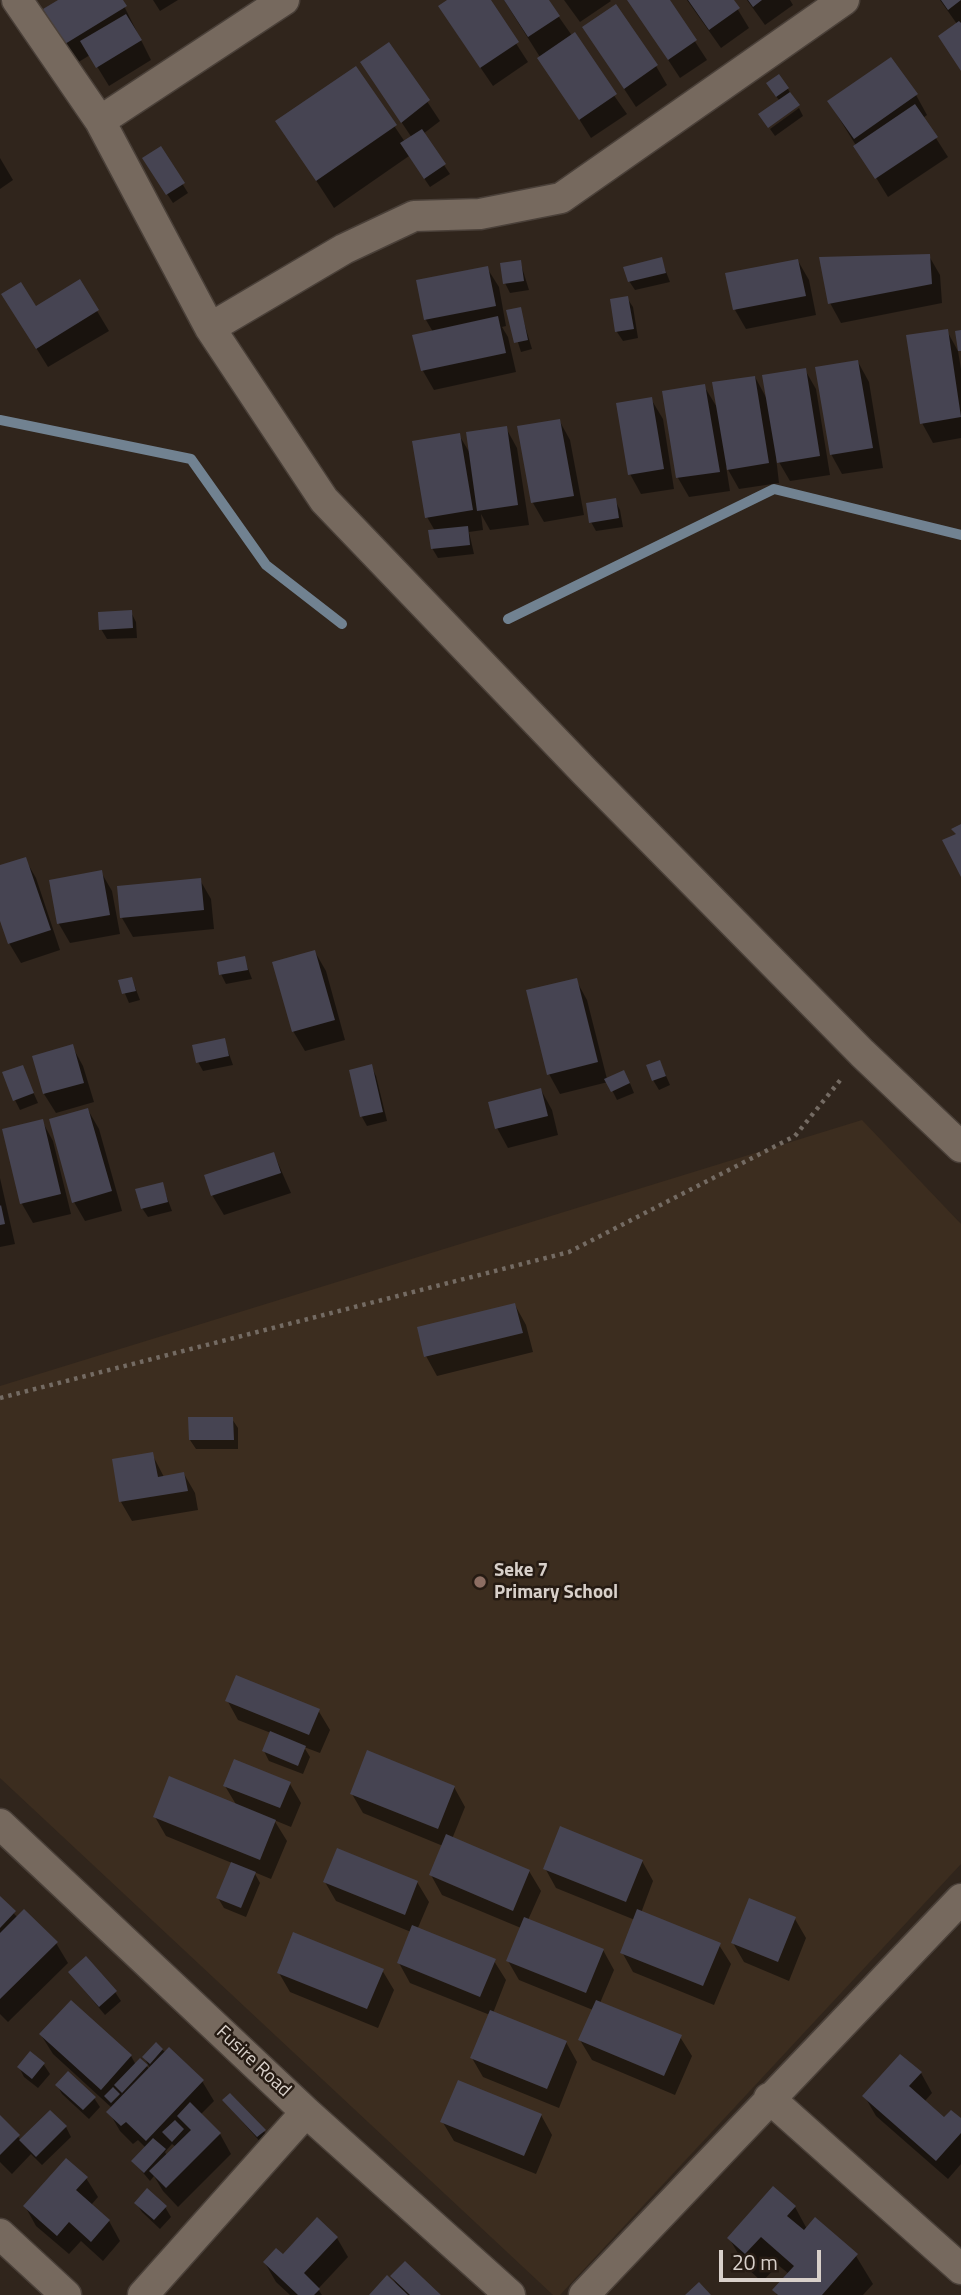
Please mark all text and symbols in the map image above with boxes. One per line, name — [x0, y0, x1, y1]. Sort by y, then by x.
place label: Seke 7 Primary School — [494, 1560, 618, 1604]
marker: Seke 7 Primary School — [472, 1574, 488, 1590]
street label: Fusire Road — [211, 2022, 295, 2102]
scale bar — [723, 2236, 824, 2280]
text: 20 m — [732, 2246, 778, 2278]

